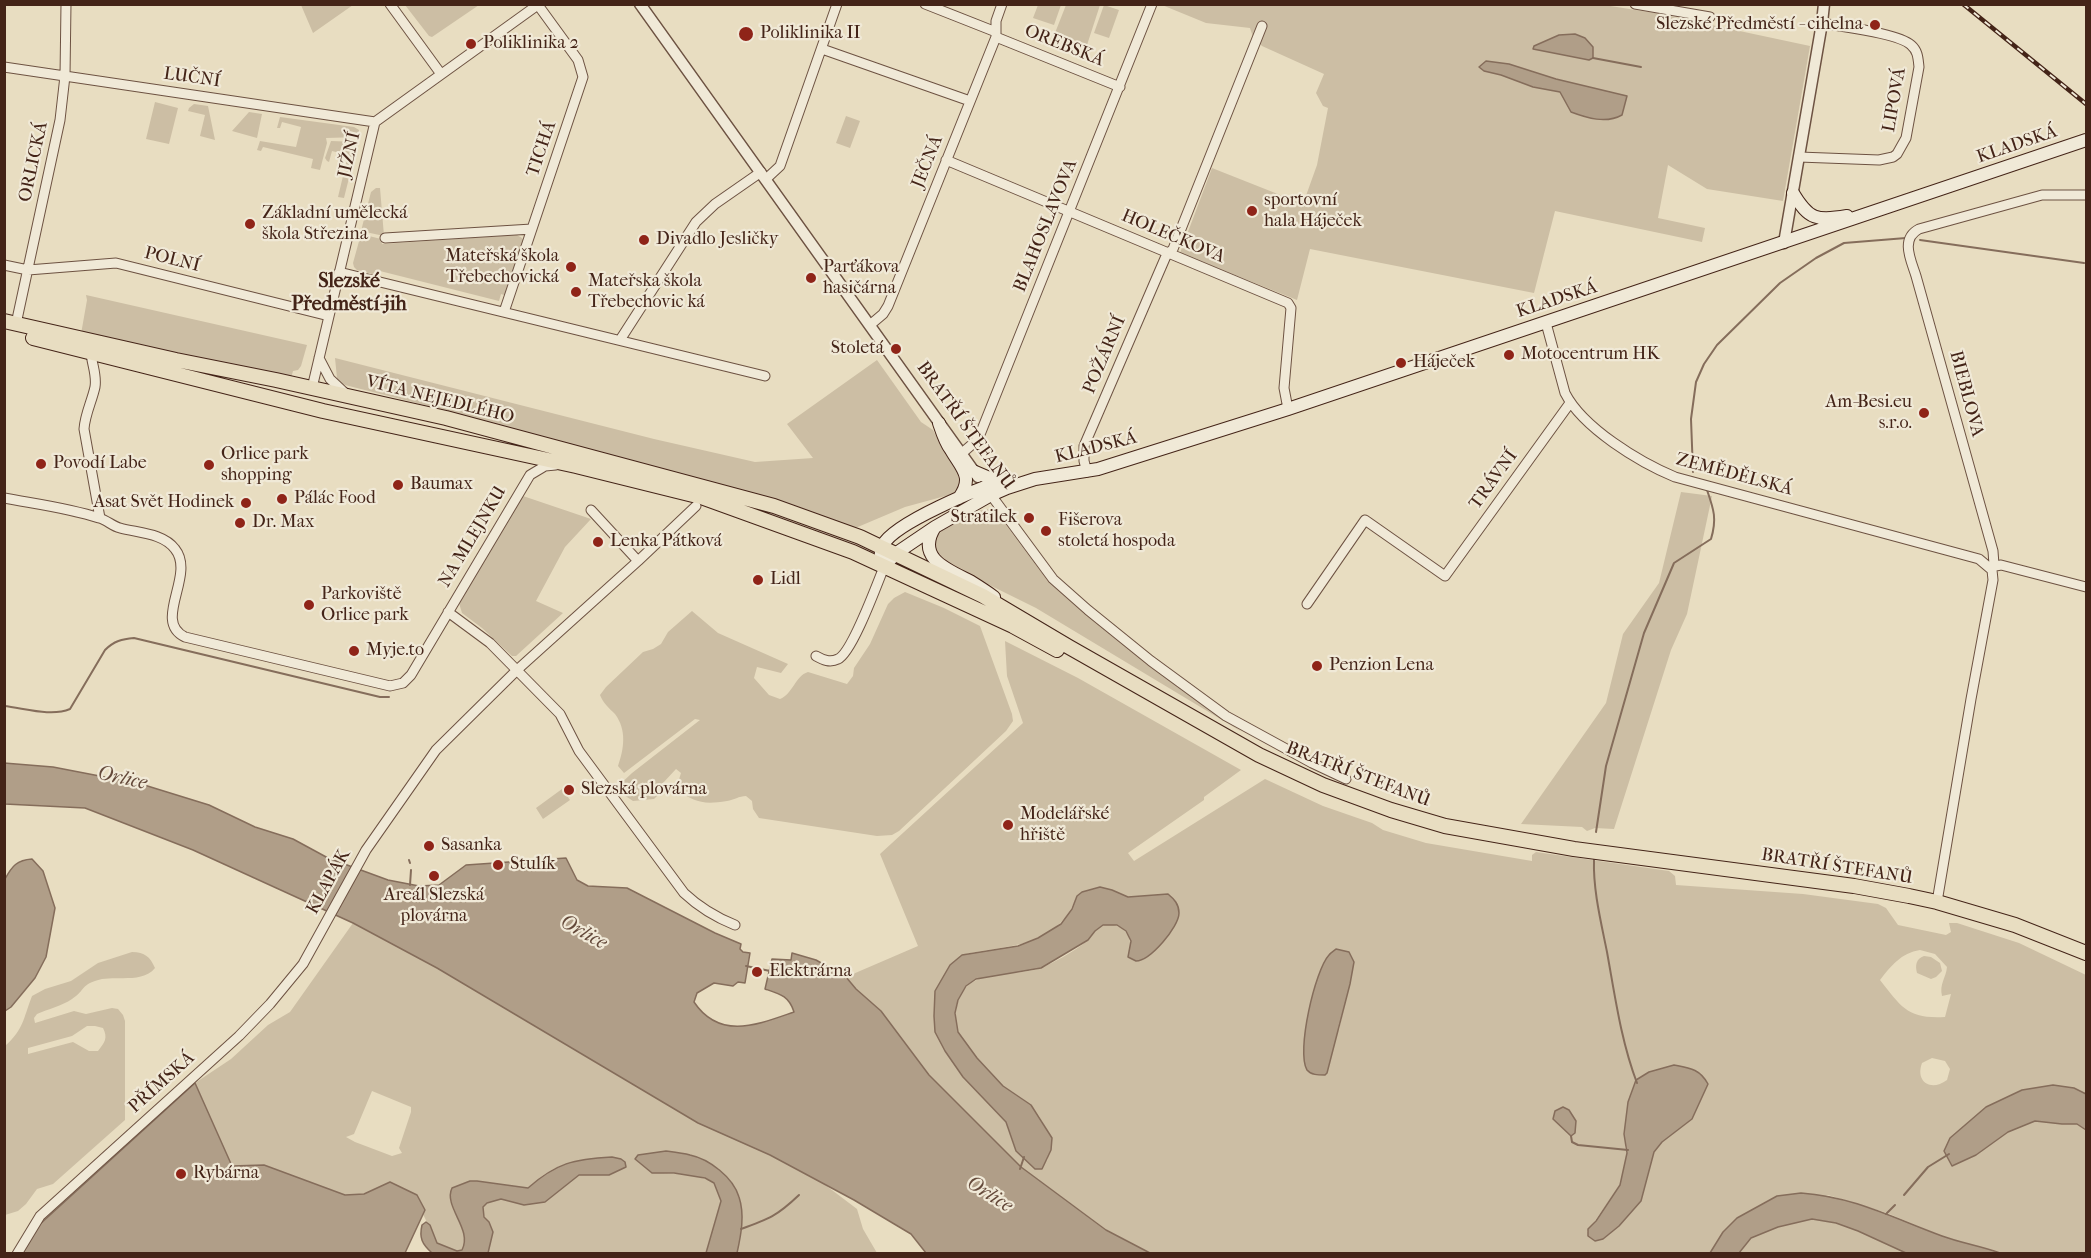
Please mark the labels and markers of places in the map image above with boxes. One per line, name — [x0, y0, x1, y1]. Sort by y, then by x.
place label: Slezské Předměstí - cihelna — [1656, 14, 1863, 36]
marker: Slezské Předměstí - cihelna — [1868, 18, 1882, 32]
place label: Poliklinika II — [760, 23, 861, 45]
marker: Poliklinika II — [737, 25, 755, 43]
place label: Poliklinika 2 — [483, 33, 579, 55]
marker: Poliklinika 2 — [464, 37, 478, 51]
place label: sportovní hala Háječek — [1264, 190, 1362, 232]
place label: Základní umělecká škola Střezina — [262, 203, 408, 246]
marker: sportovní hala Háječek — [1245, 204, 1259, 218]
marker: Základní umělecká škola Střezina — [243, 217, 257, 231]
place label: Divadlo Jesličky — [656, 229, 778, 251]
marker: Divadlo Jesličky — [637, 233, 651, 247]
place label: Mateřská škola Třebechovická — [445, 246, 559, 288]
place label: Parťákova hasičárna — [823, 257, 899, 300]
marker: Mateřská škola Třebechovická — [564, 260, 578, 274]
place label: Mateřska škola Třebechovic ká — [588, 271, 705, 314]
marker: Parťákova hasičárna — [804, 271, 818, 285]
marker: Mateřska škola Třebechovic ká — [569, 285, 583, 299]
place label: Stoletá — [831, 338, 884, 360]
marker: Stoletá — [889, 342, 903, 356]
place label: Motocentrum HK — [1521, 344, 1659, 366]
marker: Motocentrum HK — [1502, 348, 1516, 362]
place label: Háječek — [1413, 352, 1475, 374]
marker: Háječek — [1394, 356, 1408, 370]
place label: Am-Besi.eu s.r.o. — [1826, 392, 1912, 434]
marker: Am-Besi.eu s.r.o. — [1917, 406, 1931, 420]
place label: Orlice park shopping — [221, 444, 309, 486]
place label: Povodí Labe — [53, 453, 147, 475]
marker: Povodí Labe — [34, 457, 48, 471]
marker: Orlice park shopping — [202, 458, 216, 472]
place label: Baumax — [410, 474, 473, 496]
marker: Baumax — [391, 478, 405, 492]
place label: Pálác Food — [294, 488, 376, 510]
place label: Asat Svět Hodinek — [94, 492, 234, 514]
marker: Pálác Food — [275, 492, 289, 506]
marker: Asat Svět Hodinek — [239, 496, 253, 510]
place label: Stratilek — [951, 507, 1017, 529]
place label: Fišerova stoletá hospoda — [1058, 510, 1175, 552]
marker: Stratilek — [1022, 511, 1036, 525]
place label: Dr. Max — [252, 512, 314, 534]
marker: Dr. Max — [233, 516, 247, 530]
marker: Fišerova stoletá hospoda — [1039, 524, 1053, 538]
place label: Lenka Pátková — [610, 531, 722, 553]
marker: Lenka Pátková — [591, 535, 605, 549]
place label: Lidl — [770, 569, 801, 591]
marker: Lidl — [751, 573, 765, 587]
place label: Parkoviště Orlice park — [321, 584, 409, 626]
marker: Parkoviště Orlice park — [302, 598, 316, 612]
place label: Myje.to — [366, 640, 424, 662]
marker: Myje.to — [347, 644, 361, 658]
place label: Penzion Lena — [1329, 655, 1434, 677]
marker: Penzion Lena — [1310, 659, 1324, 673]
place label: Slezská plovárna — [581, 779, 707, 801]
marker: Slezská plovárna — [562, 783, 576, 797]
place label: Modelářské hřiště — [1020, 804, 1110, 846]
marker: Modelářské hřiště — [1001, 818, 1015, 832]
place label: Sasanka — [441, 835, 502, 857]
marker: Sasanka — [422, 839, 436, 853]
place label: Stulík — [510, 854, 555, 876]
marker: Stulík — [491, 858, 505, 872]
marker: Areál Slezská plovárna — [427, 869, 441, 883]
place label: Areál Slezská plovárna — [384, 885, 484, 928]
place label: Elektrárna — [769, 961, 852, 983]
marker: Elektrárna — [750, 965, 764, 979]
place label: Rybárna — [193, 1163, 259, 1185]
marker: Rybárna — [174, 1167, 188, 1181]

